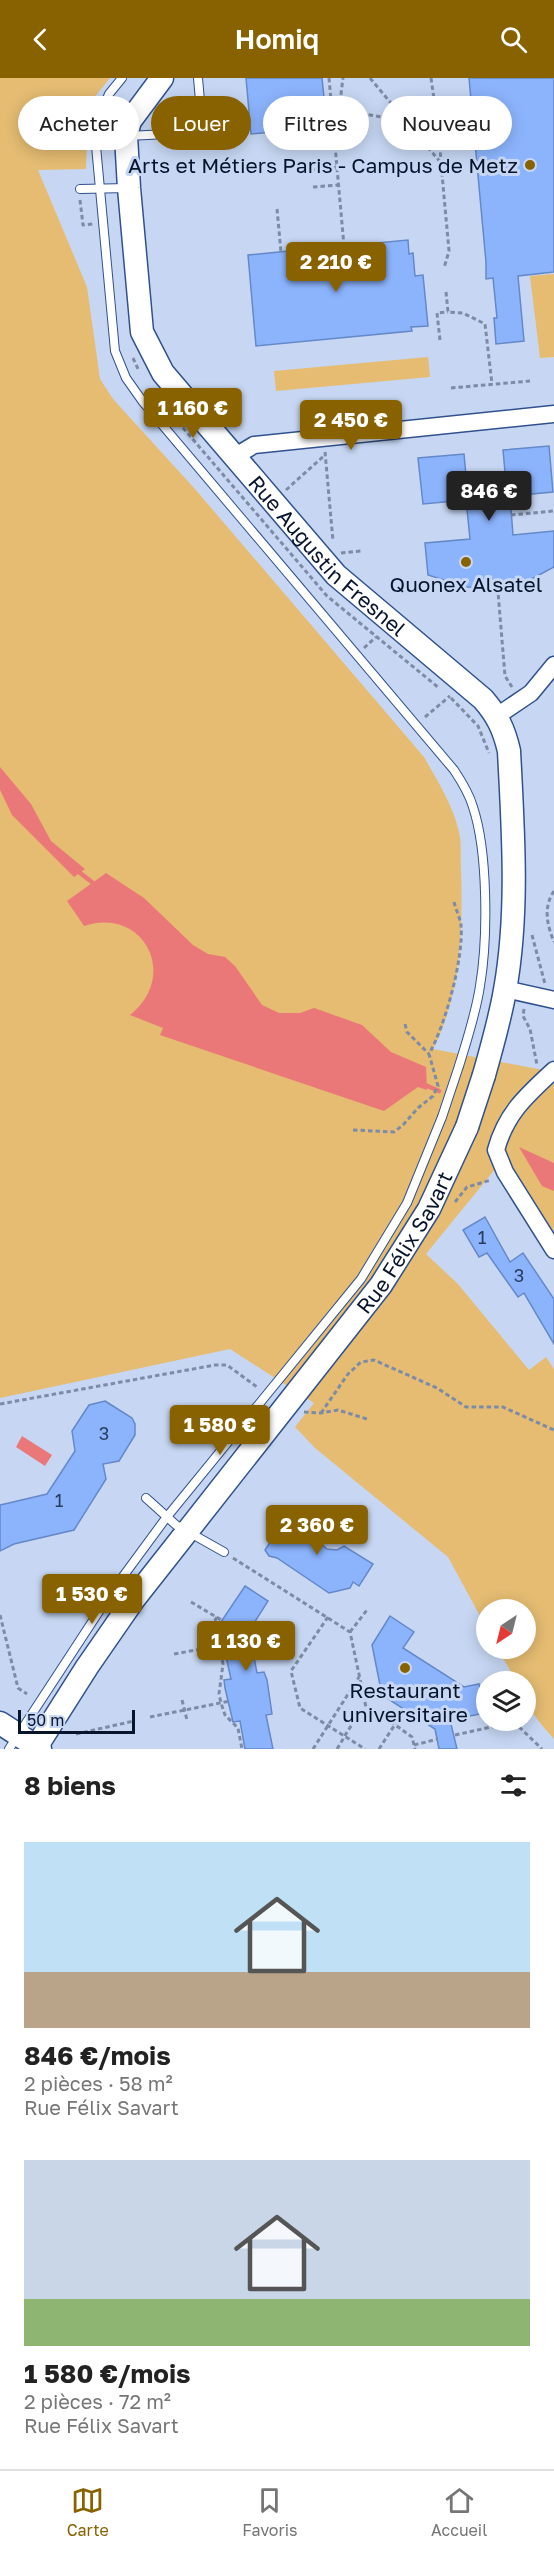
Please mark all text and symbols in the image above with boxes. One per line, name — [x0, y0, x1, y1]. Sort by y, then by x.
icon: back — [24, 23, 57, 56]
text: Homiq — [235, 23, 319, 55]
icon: search — [497, 23, 530, 56]
chip: Acheter — [18, 96, 139, 150]
chip: Louer — [151, 96, 251, 150]
chip: Filtres — [263, 96, 369, 150]
chip: Nouveau — [381, 96, 512, 150]
place label: Arts et Métiers Paris - Campus de Metz — [128, 152, 518, 178]
marker: Arts et Métiers Paris - Campus de Metz — [523, 158, 537, 172]
pin: 2 210 € — [281, 242, 391, 293]
text: 2 210 € — [300, 249, 372, 273]
pin: 1 160 € — [138, 388, 248, 439]
text: 1 160 € — [158, 395, 228, 419]
pin: 2 450 € — [296, 400, 406, 451]
text: 2 450 € — [314, 407, 388, 431]
street label: Rue Augustin Fresnel — [243, 470, 411, 641]
pin: 846 € — [447, 471, 531, 522]
text: 846 € — [460, 478, 518, 502]
marker: Quonex Alsatel — [459, 555, 473, 569]
place label: Quonex Alsatel — [390, 571, 542, 597]
street label: Rue Félix Savart — [351, 1167, 458, 1319]
house number: 1 — [478, 1226, 487, 1248]
house number: 3 — [514, 1264, 524, 1286]
pin: 1 580 € — [165, 1405, 275, 1456]
text: 1 580 € — [184, 1412, 256, 1436]
house number: 3 — [99, 1422, 109, 1444]
house number: 1 — [55, 1489, 64, 1511]
pin: 2 360 € — [262, 1505, 372, 1556]
text: 2 360 € — [280, 1512, 354, 1536]
pin: 1 530 € — [37, 1574, 147, 1625]
text: 1 530 € — [56, 1581, 128, 1605]
north arrow — [476, 1599, 536, 1659]
map controls — [476, 1599, 536, 1731]
pin: 1 130 € — [191, 1621, 301, 1672]
text: 1 130 € — [211, 1628, 281, 1652]
marker: Restaurant universitaire — [398, 1661, 412, 1675]
button: layers — [476, 1671, 536, 1731]
place label: Restaurant universitaire — [342, 1677, 468, 1727]
scale bar — [18, 1707, 135, 1734]
text: 50 m — [27, 1710, 64, 1730]
icon: filters — [497, 1769, 530, 1802]
text: 8 biens — [24, 1770, 116, 1801]
icon: home — [223, 1881, 331, 1989]
text: 846 €/mois — [24, 2040, 171, 2071]
text: 2 pièces · 58 m² — [24, 2071, 173, 2095]
text: Rue Félix Savart — [24, 2095, 179, 2119]
icon: home — [223, 2199, 331, 2307]
text: 1 580 €/mois — [24, 2358, 191, 2389]
text: 2 pièces · 72 m² — [24, 2389, 171, 2413]
text: Rue Félix Savart — [24, 2413, 179, 2437]
tab: Carte — [67, 2484, 109, 2540]
tab: Favoris — [242, 2484, 297, 2540]
tab: Accueil — [431, 2484, 487, 2540]

